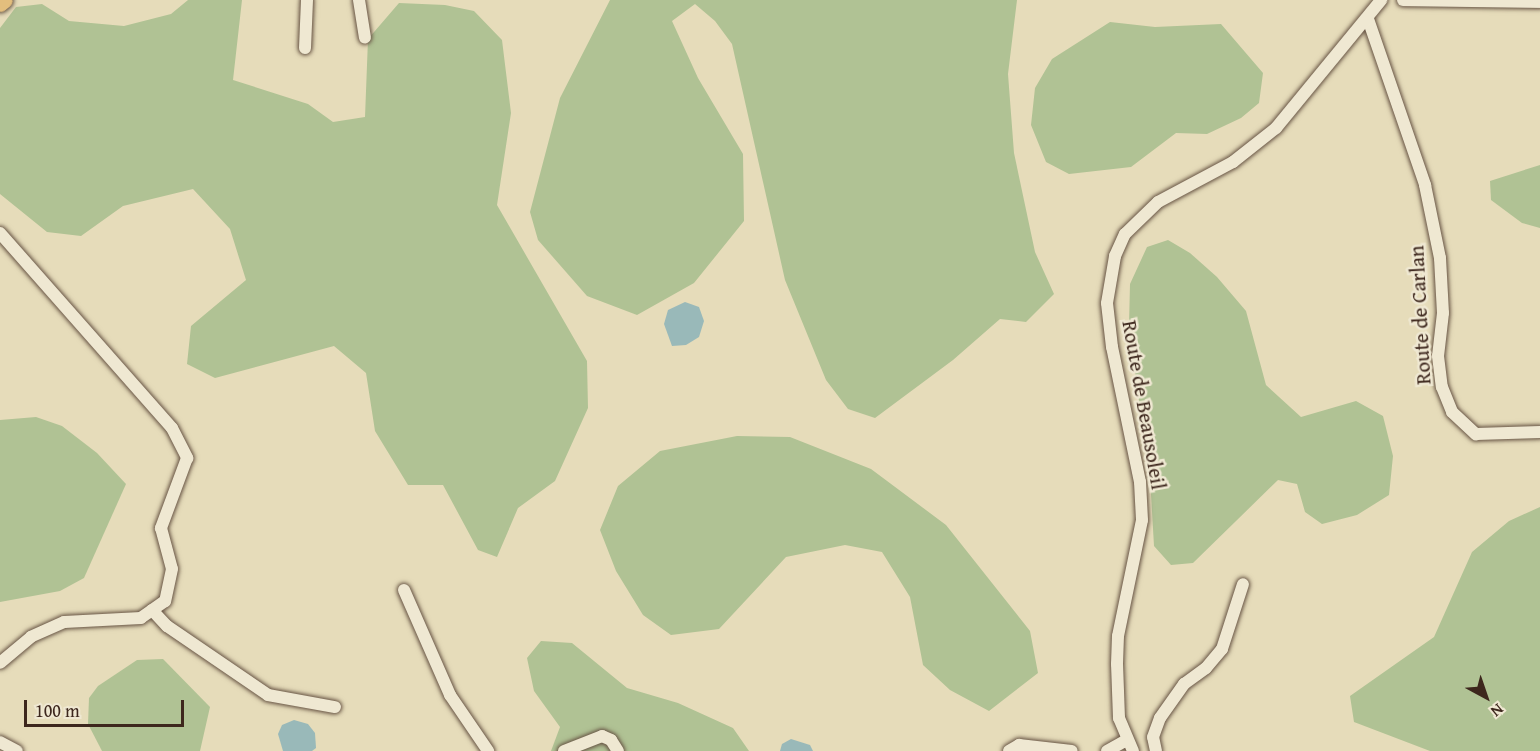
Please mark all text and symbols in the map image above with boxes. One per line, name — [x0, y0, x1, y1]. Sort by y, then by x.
street label: Route de Carlan — [1404, 245, 1436, 385]
street label: Route de Beausoleil — [1117, 318, 1171, 492]
north arrow — [1456, 667, 1516, 727]
scale bar — [27, 688, 188, 726]
text: 100 m — [35, 697, 80, 724]
text: N — [1486, 698, 1509, 723]

